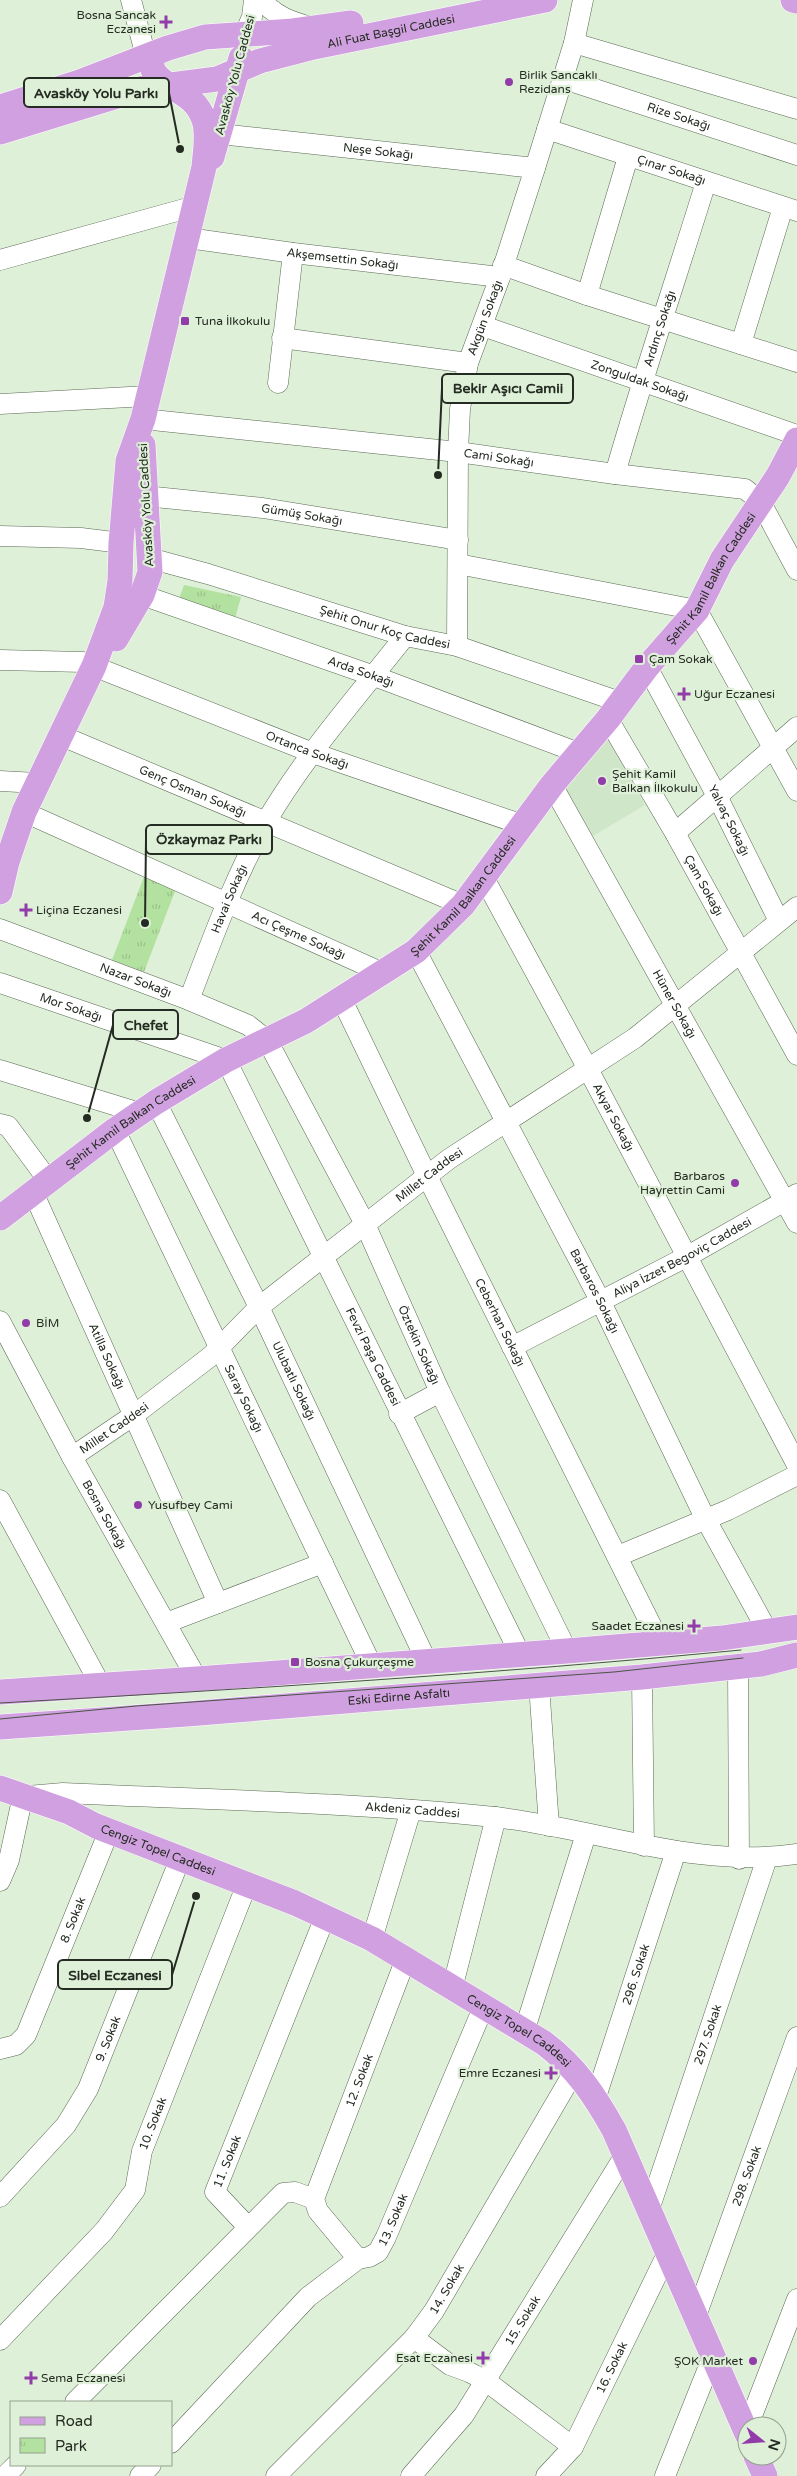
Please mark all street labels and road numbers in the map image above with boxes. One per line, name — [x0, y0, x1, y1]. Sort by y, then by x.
street label: Ali Fuat Başgil Caddesi — [326, 12, 456, 51]
street label: Avasköy Yolu Caddesi — [212, 13, 258, 137]
street label: Rize Sokağı — [645, 100, 712, 133]
street label: Neşe Sokağı — [342, 140, 414, 162]
street label: Çınar Sokağı — [635, 152, 708, 188]
street label: Akşemsettin Sokağı — [286, 245, 399, 272]
street label: Akgün Sokağı — [464, 278, 505, 357]
street label: Ardınç Sokağı — [641, 289, 678, 368]
street label: Zonguldak Sokağı — [589, 357, 691, 404]
street label: Avasköy Yolu Caddesi — [136, 443, 156, 567]
street label: Cami Sokağı — [463, 446, 535, 470]
street label: Gümüş Sokağı — [260, 501, 343, 528]
street label: Şehit Kamil Balkan Caddesi — [663, 510, 759, 647]
street label: Şehit Onur Koç Caddesi — [318, 603, 451, 652]
street label: Arda Sokağı — [326, 653, 396, 690]
street label: Ortanca Sokağı — [264, 728, 351, 772]
street label: Genç Osman Sokağı — [137, 762, 248, 820]
street label: Yalvaç Sokağı — [705, 783, 753, 858]
street label: Şehit Kamil Balkan Caddesi — [408, 833, 519, 959]
street label: Çam Sokağı — [681, 852, 726, 918]
street label: Havai Sokağı — [208, 862, 250, 935]
street label: Acı Çeşme Sokağı — [249, 908, 348, 962]
street label: Nazar Sokağı — [98, 960, 173, 1000]
street label: Hüner Sokağı — [650, 967, 699, 1041]
street label: Mor Sokağı — [38, 990, 104, 1024]
street label: Şehit Kamil Balkan Caddesi — [63, 1073, 198, 1172]
street label: Akyar Sokağı — [590, 1081, 637, 1154]
street label: Millet Caddesi — [393, 1145, 465, 1205]
street label: Aliya İzzet Begoviç Caddesi — [610, 1214, 754, 1301]
street label: Barbaros Sokağı — [567, 1246, 622, 1335]
street label: Ceberhan Sokağı — [472, 1276, 528, 1369]
street label: Öztekin Sokağı — [395, 1303, 443, 1387]
street label: Fevzi Paşa Caddesi — [343, 1305, 403, 1408]
street label: Atilla Sokağı — [86, 1321, 128, 1391]
street label: Ulubatlı Sokağı — [269, 1339, 319, 1422]
street label: Saray Sokağı — [222, 1363, 266, 1435]
street label: Millet Caddesi — [77, 1399, 151, 1457]
street label: Bosna Sokağı — [79, 1478, 129, 1552]
street label: Eski Edirne Asfaltı — [347, 1686, 450, 1708]
street label: Akdeniz Caddesi — [365, 1800, 460, 1821]
street label: Cengiz Topel Caddesi — [99, 1821, 218, 1879]
street label: 8. Sokak — [57, 1894, 89, 1945]
street label: 296. Sokak — [619, 1942, 652, 2007]
street label: Cengiz Topel Caddesi — [464, 1991, 574, 2070]
street label: 297. Sokak — [691, 2002, 725, 2067]
street label: 9. Sokak — [93, 2013, 124, 2064]
street label: 12. Sokak — [343, 2052, 376, 2109]
street label: 10. Sokak — [136, 2095, 170, 2152]
street label: 11. Sokak — [210, 2133, 244, 2190]
street label: 298. Sokak — [729, 2143, 764, 2208]
street label: 13. Sokak — [375, 2191, 411, 2249]
street label: 14. Sokak — [427, 2261, 467, 2317]
street label: 15. Sokak — [502, 2293, 543, 2348]
street label: 16. Sokak — [593, 2339, 630, 2396]

